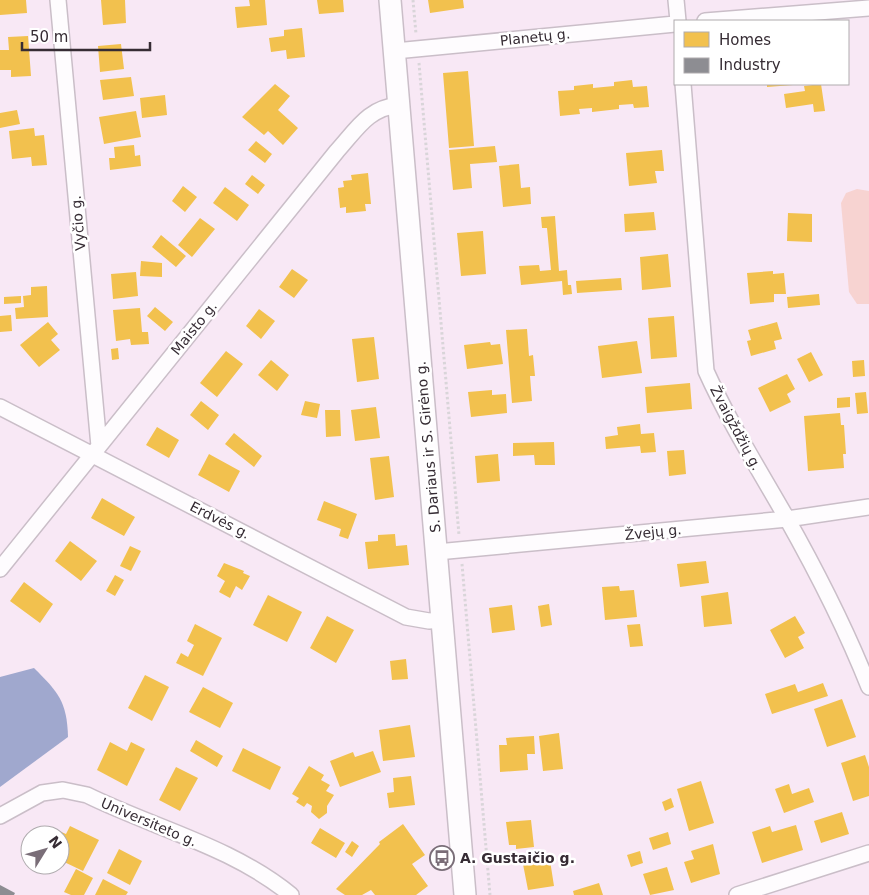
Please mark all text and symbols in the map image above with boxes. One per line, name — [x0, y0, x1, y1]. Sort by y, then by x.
scale bar — [22, 20, 150, 52]
legend — [674, 20, 849, 85]
street label: Planetų g. — [499, 25, 571, 49]
text: 50 m — [30, 28, 68, 46]
text: Homes — [719, 31, 771, 49]
text: Industry — [719, 56, 781, 74]
street label: Vyčio g. — [68, 195, 88, 251]
street label: Maisto g. — [168, 298, 220, 358]
street label: S. Dariaus ir S. Girėno g. — [413, 361, 443, 533]
street label: Žvaigždžių g. — [707, 383, 766, 473]
street label: Erdvės g. — [187, 498, 253, 542]
street label: Žvejų g. — [624, 520, 682, 543]
street label: Universiteto g. — [99, 795, 199, 849]
north arrow — [20, 825, 70, 875]
text: N — [45, 833, 65, 852]
bus stop icon: A. Gustaičio g. — [429, 845, 455, 871]
place label: A. Gustaičio g. — [460, 850, 575, 866]

